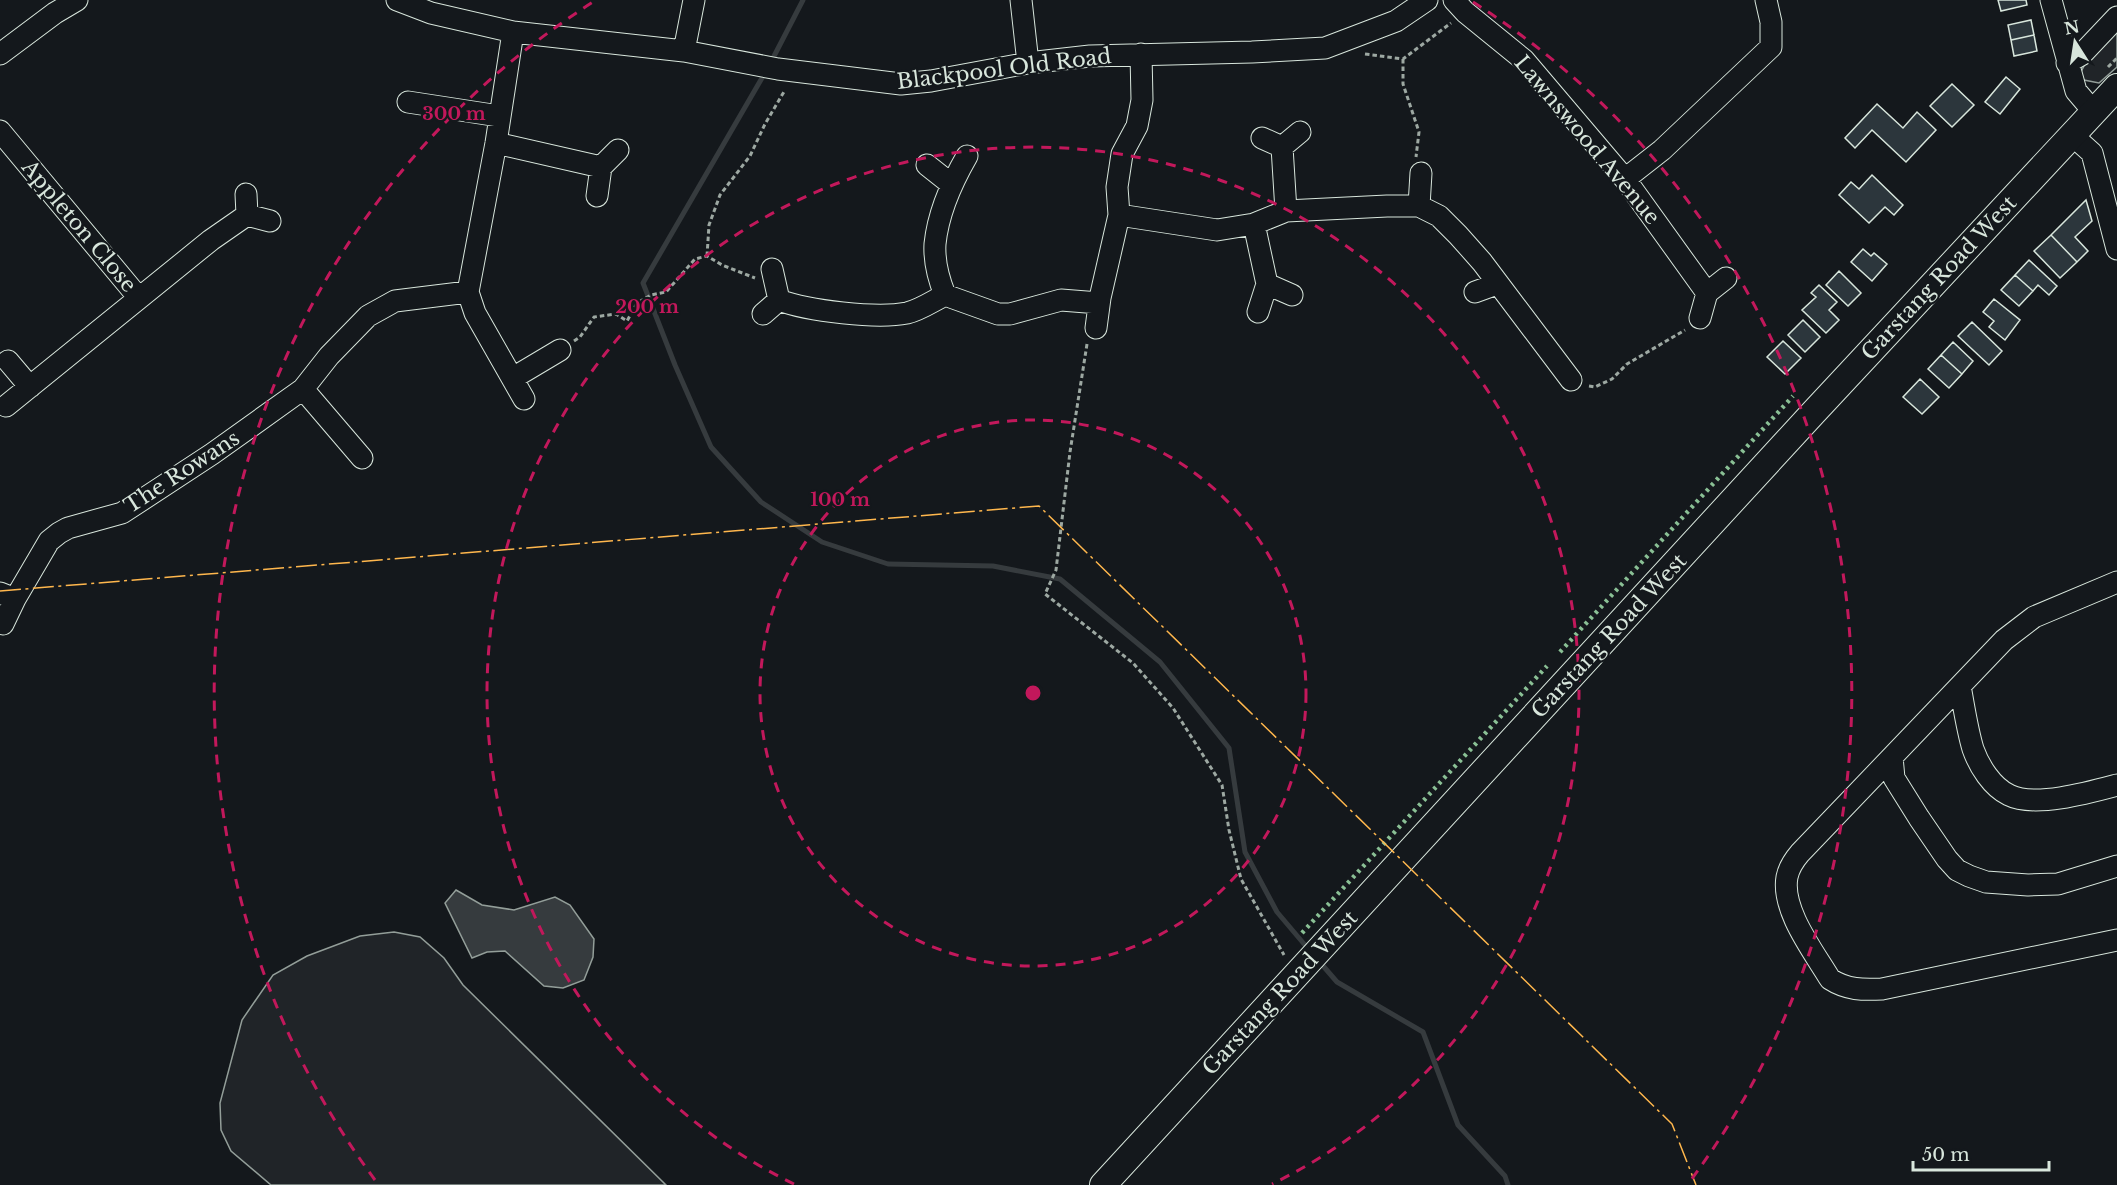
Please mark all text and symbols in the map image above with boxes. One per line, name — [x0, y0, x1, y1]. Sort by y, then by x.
north arrow — [2045, 12, 2105, 72]
text: N — [2062, 16, 2081, 39]
street label: Blackpool Old Road — [895, 43, 1113, 95]
street label: Lawnswood Avenue — [1509, 50, 1665, 230]
text: 300 m — [422, 103, 486, 125]
street label: Appleton Close — [15, 154, 142, 297]
street label: Garstang Road West — [1856, 190, 2022, 366]
text: 200 m — [615, 296, 679, 318]
street label: The Rowans — [119, 425, 245, 519]
text: 100 m — [810, 489, 870, 511]
street label: Garstang Road West — [1526, 548, 1692, 724]
centre of rings — [1023, 683, 1043, 703]
street label: Garstang Road West — [1197, 905, 1363, 1081]
scale bar — [1913, 1134, 2050, 1172]
text: 50 m — [1922, 1144, 1970, 1166]

